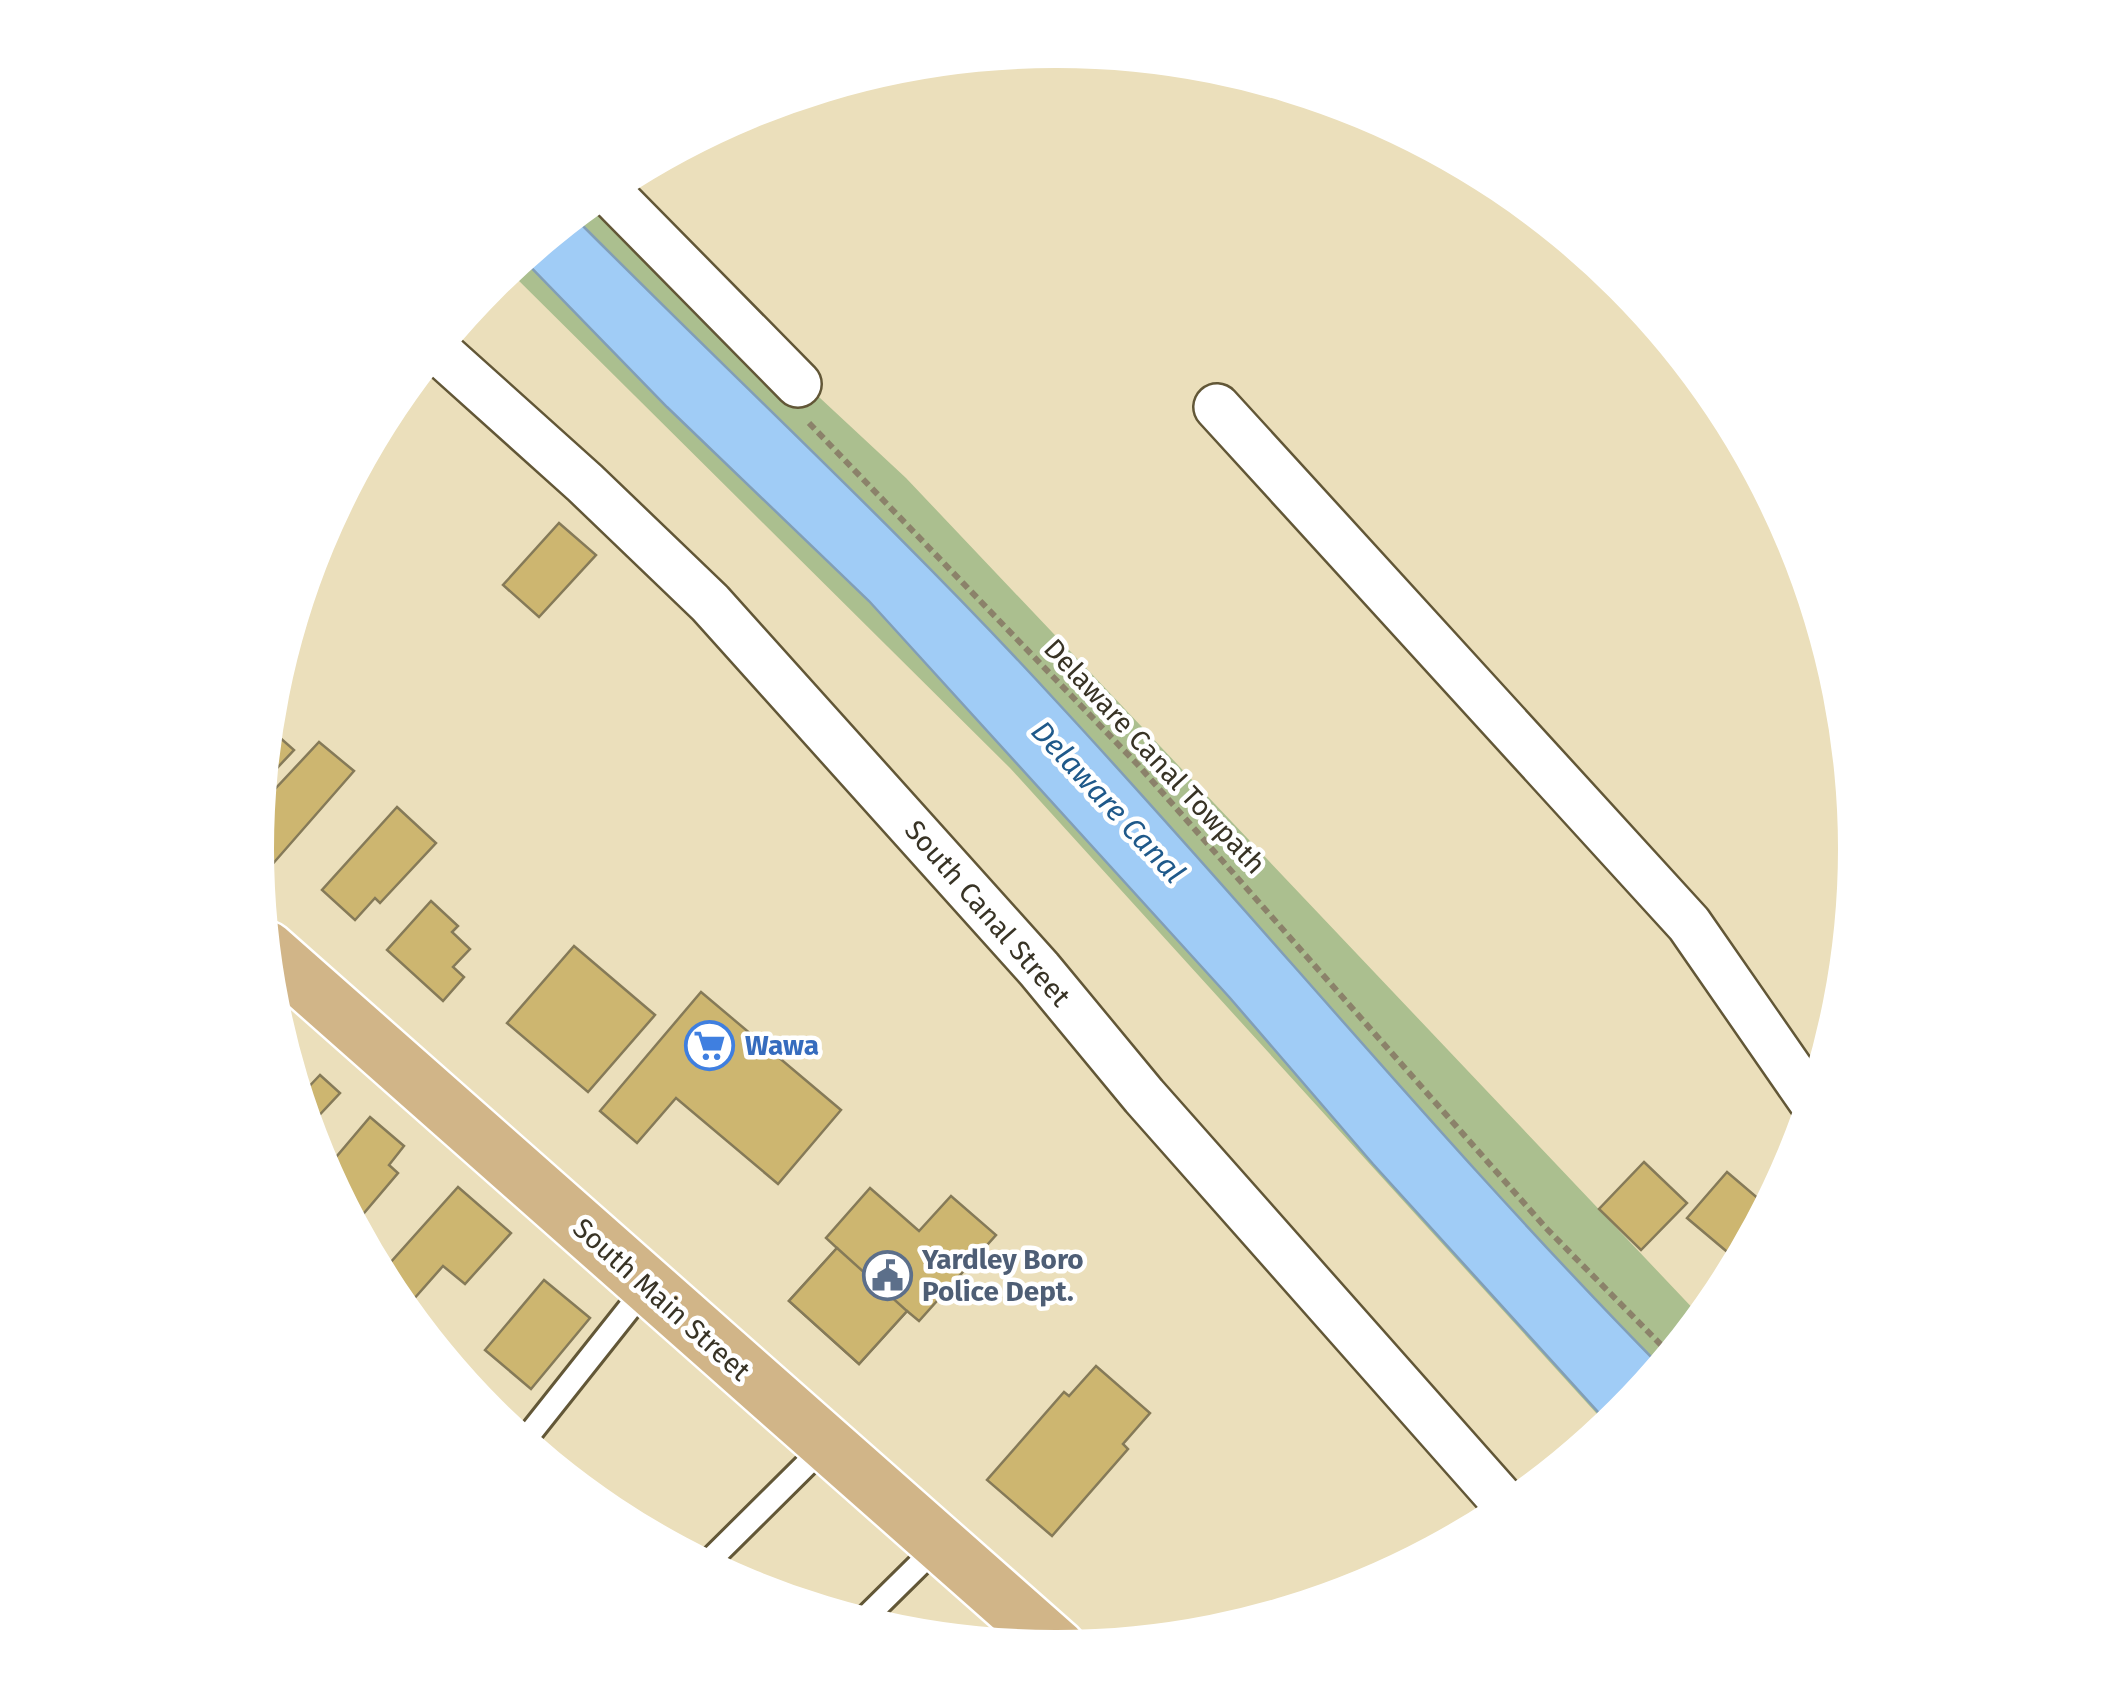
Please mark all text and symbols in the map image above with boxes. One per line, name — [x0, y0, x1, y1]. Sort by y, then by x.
street label: Delaware Canal Towpath — [1037, 631, 1273, 881]
water label: Delaware Canal — [1024, 713, 1192, 891]
street label: South Canal Street — [898, 814, 1078, 1014]
supermarket icon: Wawa — [684, 1019, 736, 1071]
place label: Wawa — [745, 1029, 819, 1062]
street label: South Main Street — [566, 1211, 758, 1388]
place label: Yardley Boro Police Dept. — [921, 1243, 1084, 1308]
public building icon: Yardley Boro Police Dept. — [861, 1249, 913, 1301]

